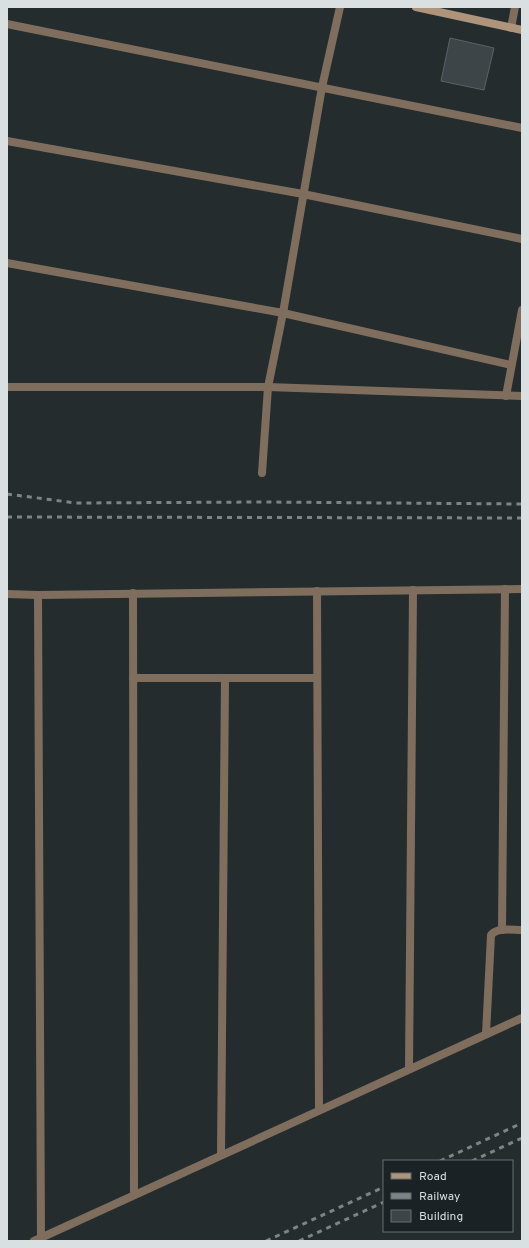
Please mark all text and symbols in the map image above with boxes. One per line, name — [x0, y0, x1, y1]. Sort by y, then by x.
legend — [383, 1160, 513, 1232]
text: Road — [419, 1169, 447, 1185]
text: Railway — [419, 1189, 460, 1205]
text: Building — [419, 1209, 463, 1225]

